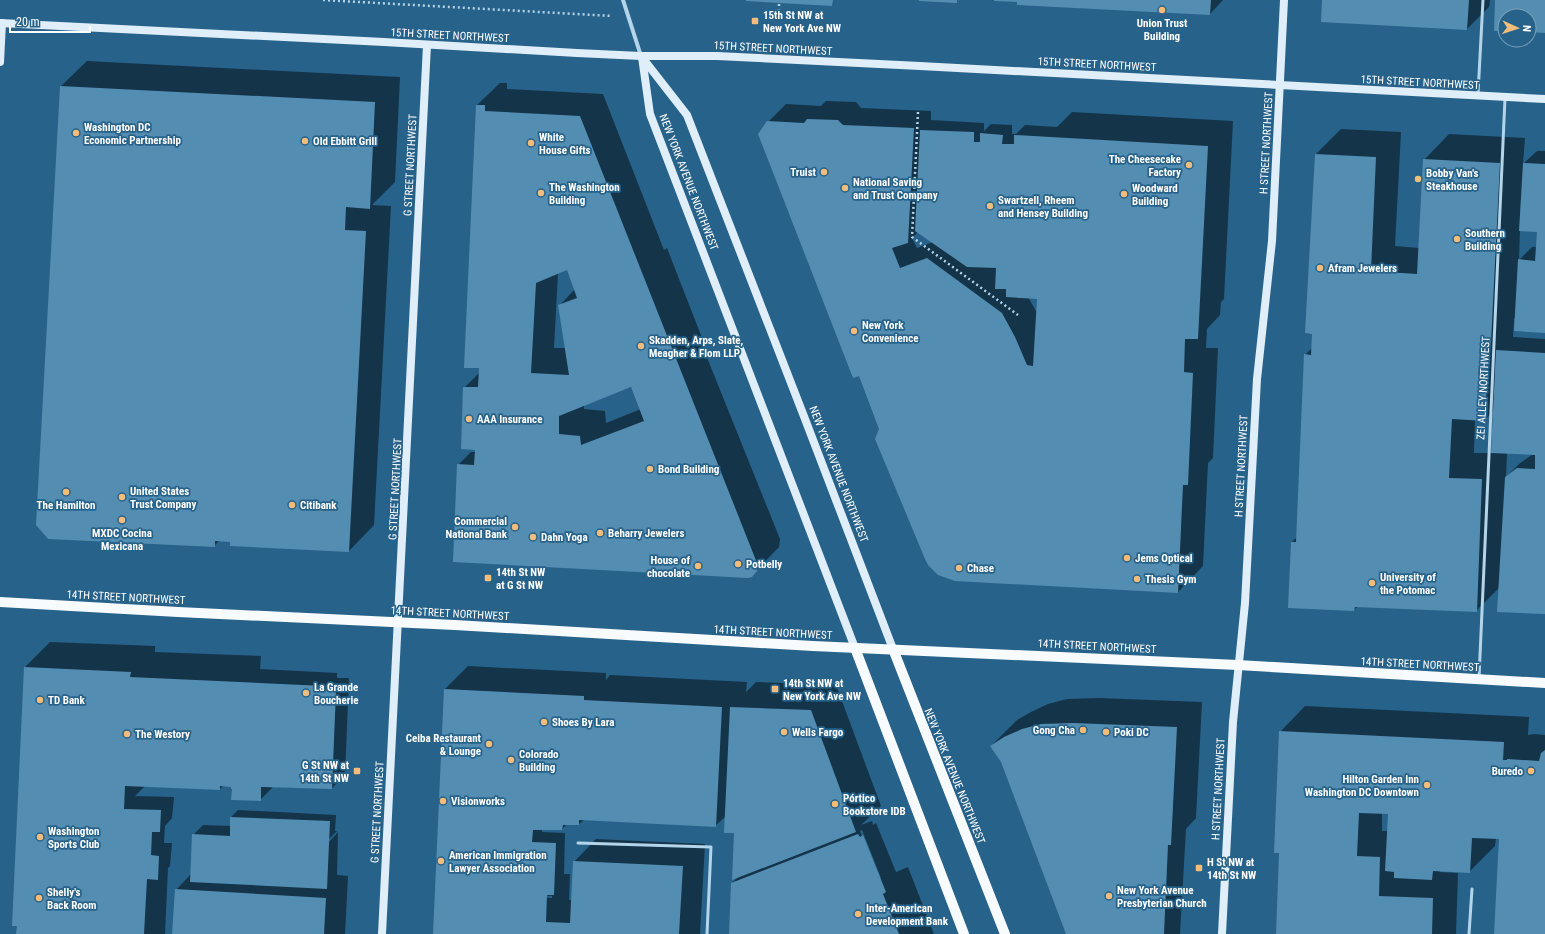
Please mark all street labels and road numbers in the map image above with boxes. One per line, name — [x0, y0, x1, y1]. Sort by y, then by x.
street label: 15TH STREET NORTHWEST — [390, 26, 510, 45]
street label: 15TH STREET NORTHWEST — [713, 39, 833, 58]
street label: 15TH STREET NORTHWEST — [1037, 55, 1157, 74]
street label: 15TH STREET NORTHWEST — [1360, 73, 1480, 92]
street label: H STREET NORTHWEST — [1257, 91, 1276, 194]
street label: NEW YORK AVENUE NORTHWEST — [656, 112, 721, 252]
street label: G STREET NORTHWEST — [401, 113, 420, 216]
street label: ZEI ALLEY NORTHWEST — [1474, 336, 1493, 440]
street label: NEW YORK AVENUE NORTHWEST — [806, 404, 871, 544]
street label: H STREET NORTHWEST — [1232, 414, 1251, 517]
street label: G STREET NORTHWEST — [386, 437, 405, 540]
street label: 14TH STREET NORTHWEST — [66, 588, 186, 607]
street label: 14TH STREET NORTHWEST — [390, 604, 510, 623]
street label: 14TH STREET NORTHWEST — [713, 623, 833, 642]
street label: 14TH STREET NORTHWEST — [1037, 637, 1157, 656]
street label: 14TH STREET NORTHWEST — [1360, 655, 1480, 674]
street label: NEW YORK AVENUE NORTHWEST — [921, 707, 988, 846]
street label: H STREET NORTHWEST — [1209, 737, 1228, 840]
street label: G STREET NORTHWEST — [368, 760, 387, 863]

